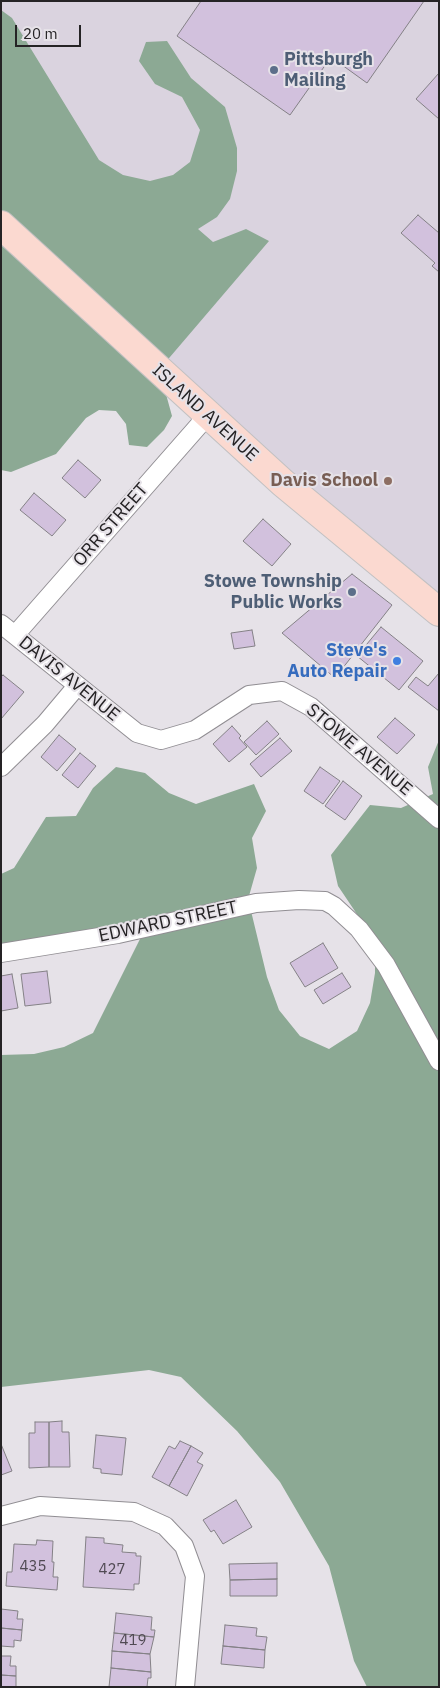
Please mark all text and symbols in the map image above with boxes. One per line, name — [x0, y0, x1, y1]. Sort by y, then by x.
scale bar — [18, 15, 84, 47]
text: 20 m — [23, 24, 58, 43]
place label: Pittsburgh Mailing — [284, 49, 373, 92]
marker: Pittsburgh Mailing — [268, 64, 280, 76]
street label: ISLAND AVENUE — [148, 360, 262, 466]
place label: Davis School — [270, 470, 378, 492]
marker: Davis School — [382, 475, 394, 487]
street label: ORR STREET — [69, 479, 153, 571]
place label: Stowe Township Public Works — [204, 571, 342, 614]
marker: Stowe Township Public Works — [346, 586, 358, 598]
street label: DAVIS AVENUE — [14, 632, 124, 726]
place label: Steve's Auto Repair — [287, 640, 387, 682]
marker: Steve's Auto Repair — [391, 655, 403, 667]
street label: STOWE AVENUE — [302, 700, 416, 800]
street label: EDWARD STREET — [97, 897, 239, 947]
house number: 435 — [20, 1558, 46, 1576]
house number: 427 — [99, 1561, 125, 1579]
house number: 419 — [120, 1632, 146, 1650]

